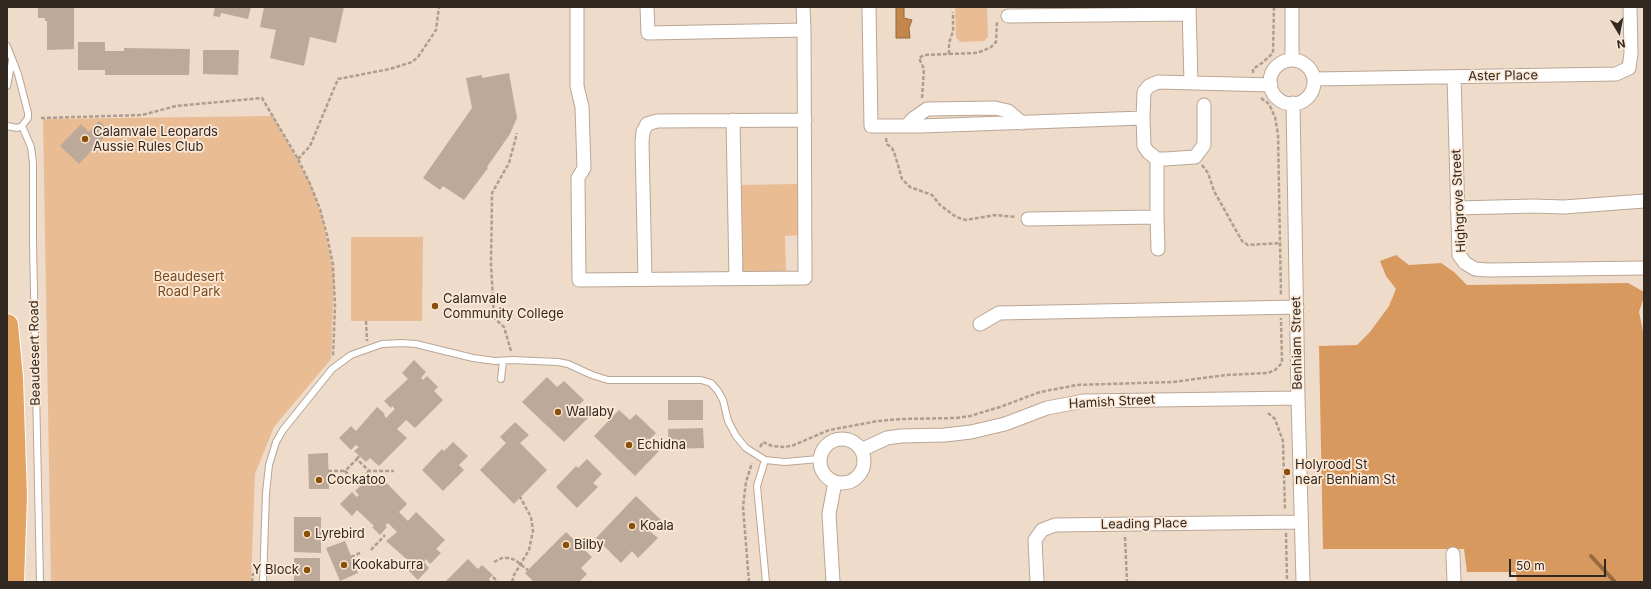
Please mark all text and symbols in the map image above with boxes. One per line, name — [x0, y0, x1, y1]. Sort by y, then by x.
north arrow — [1599, 12, 1639, 52]
text: N — [1616, 36, 1626, 51]
street label: Aster Place — [1468, 68, 1538, 84]
place label: Calamvale Leopards Aussie Rules Club — [93, 124, 218, 155]
marker: Calamvale Leopards Aussie Rules Club — [80, 134, 90, 144]
street label: Highgrove Street — [1448, 149, 1470, 253]
park label: Beaudesert Road Park — [154, 269, 224, 300]
place label: Calamvale Community College — [443, 291, 564, 322]
street label: Benhiam Street — [1288, 296, 1306, 390]
street label: Beaudesert Road — [26, 300, 44, 406]
marker: Calamvale Community College — [430, 301, 440, 311]
street label: Hamish Street — [1068, 392, 1156, 412]
place label: Wallaby — [566, 404, 614, 420]
marker: Wallaby — [553, 407, 563, 417]
place label: Echidna — [637, 437, 686, 453]
marker: Echidna — [624, 440, 634, 450]
place label: Holyrood St near Benhiam St — [1295, 457, 1396, 488]
marker: Holyrood St near Benhiam St — [1282, 467, 1292, 477]
place label: Cockatoo — [327, 472, 386, 488]
marker: Cockatoo — [314, 475, 324, 485]
street label: Leading Place — [1101, 515, 1187, 533]
place label: Koala — [640, 518, 674, 534]
marker: Koala — [627, 521, 637, 531]
place label: Lyrebird — [315, 526, 365, 542]
marker: Lyrebird — [302, 529, 312, 539]
place label: Bilby — [574, 537, 604, 553]
marker: Bilby — [561, 540, 571, 550]
scale bar — [1511, 551, 1608, 577]
place label: Kookaburra — [352, 557, 423, 573]
text: 50 m — [1516, 558, 1545, 573]
marker: Kookaburra — [339, 560, 349, 570]
place label: Y Block — [253, 562, 299, 578]
marker: Y Block — [302, 565, 312, 575]

